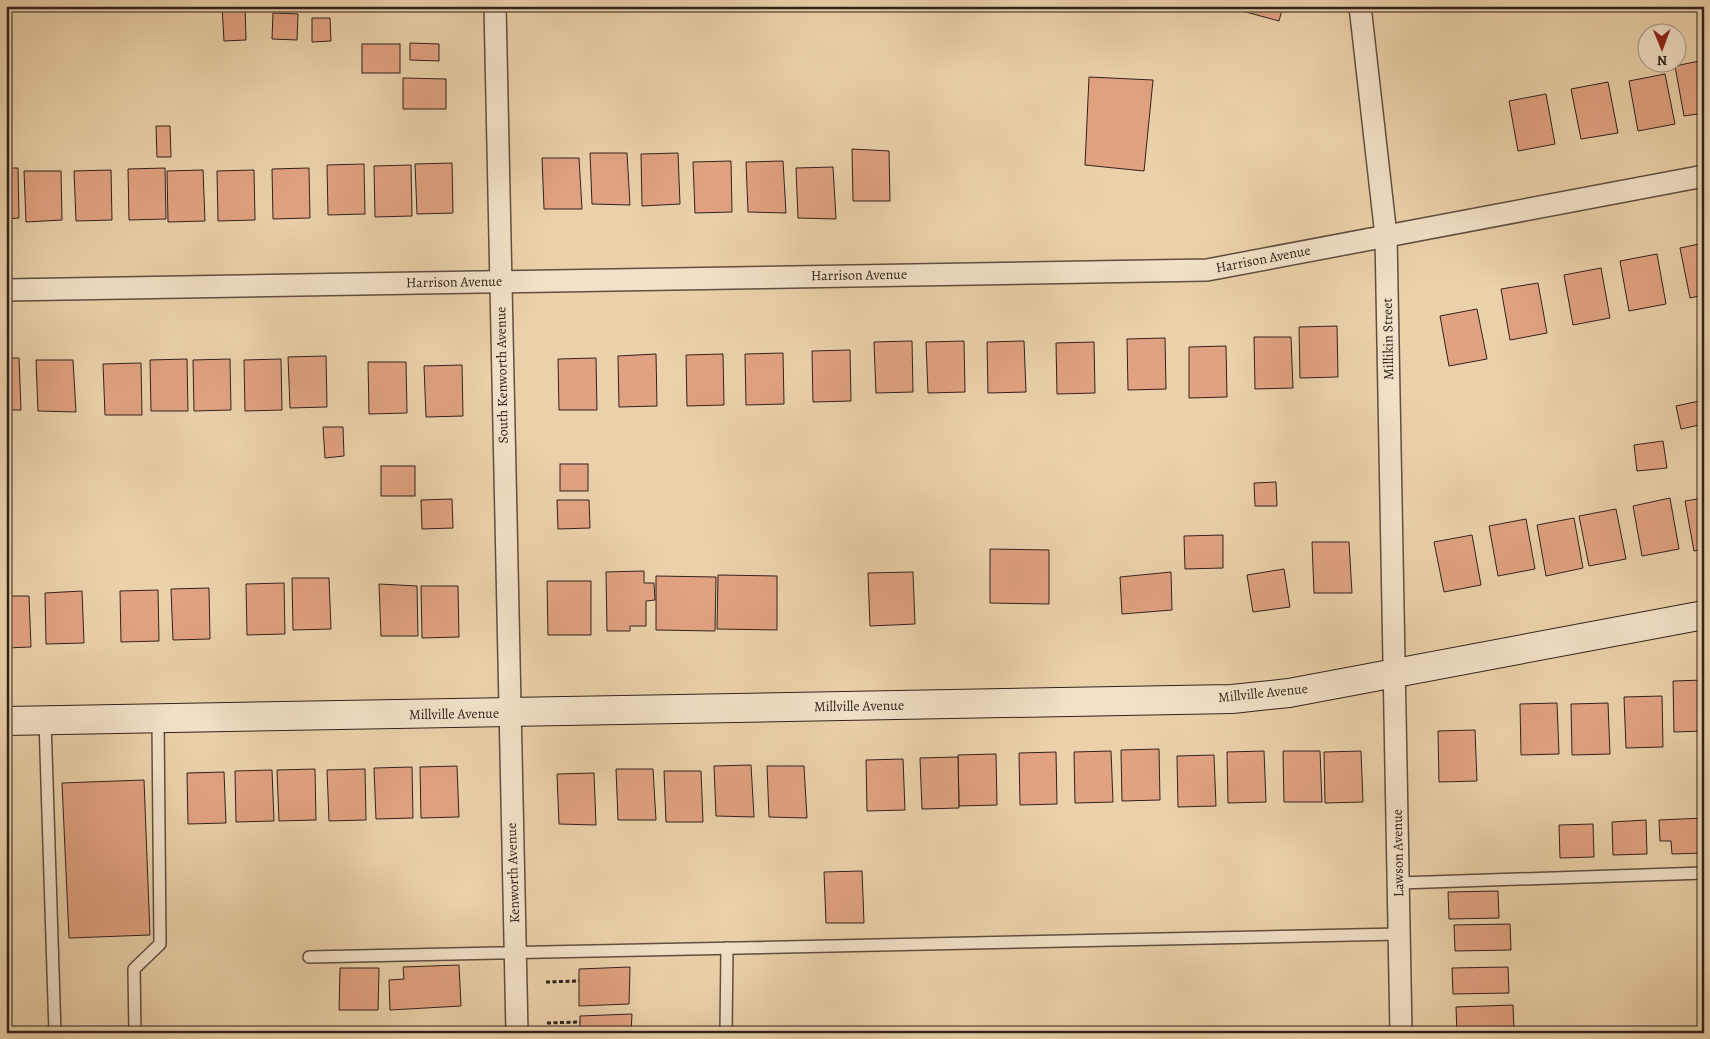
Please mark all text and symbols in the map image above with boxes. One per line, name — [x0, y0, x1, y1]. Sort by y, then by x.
north arrow — [1638, 22, 1688, 72]
text: N — [1657, 51, 1667, 70]
street label: Harrison Avenue — [1214, 240, 1312, 278]
street label: Harrison Avenue — [811, 265, 907, 285]
street label: Harrison Avenue — [406, 272, 502, 292]
street label: Millikin Street — [1378, 297, 1398, 380]
street label: South Kenworth Avenue — [491, 306, 513, 444]
street label: Millville Avenue — [1217, 679, 1309, 707]
street label: Millville Avenue — [814, 696, 904, 716]
street label: Millville Avenue — [409, 704, 499, 724]
street label: Lawson Avenue — [1388, 809, 1408, 897]
street label: Kenworth Avenue — [502, 822, 524, 924]

